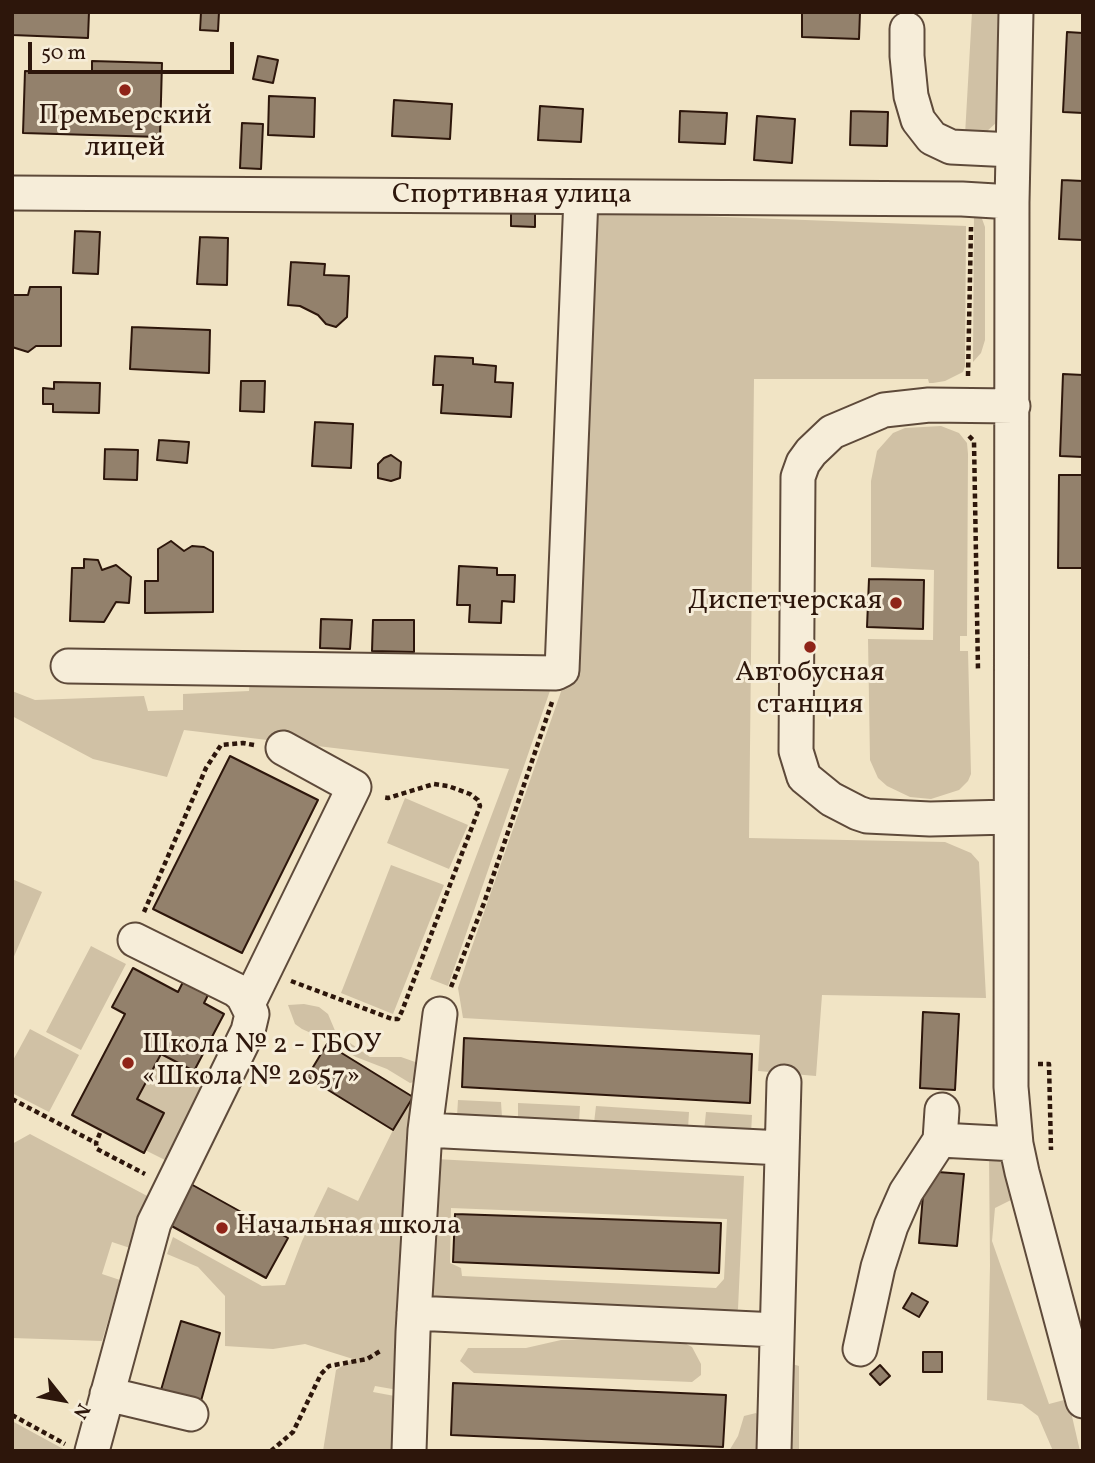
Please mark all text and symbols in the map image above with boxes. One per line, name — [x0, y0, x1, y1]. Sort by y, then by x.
scale bar — [32, 28, 238, 72]
text: 50 m — [41, 39, 86, 68]
marker: Премьерский лицей — [117, 82, 133, 98]
place label: Премьерский лицей — [38, 101, 212, 167]
street label: Спортивная улица — [392, 180, 632, 214]
place label: Диспетчерская — [688, 586, 882, 620]
marker: Диспетчерская — [888, 595, 904, 611]
marker: Автобусная станция — [802, 639, 818, 655]
place label: Автобусная станция — [735, 658, 885, 724]
place label: Школа № 2 - ГБОУ «Школа № 2057» — [142, 1030, 382, 1096]
marker: Школа № 2 - ГБОУ «Школа № 2057» — [120, 1055, 136, 1071]
place label: Начальная школа — [236, 1211, 461, 1245]
marker: Начальная школа — [214, 1220, 230, 1236]
north arrow — [28, 1365, 98, 1435]
text: N — [66, 1398, 96, 1423]

